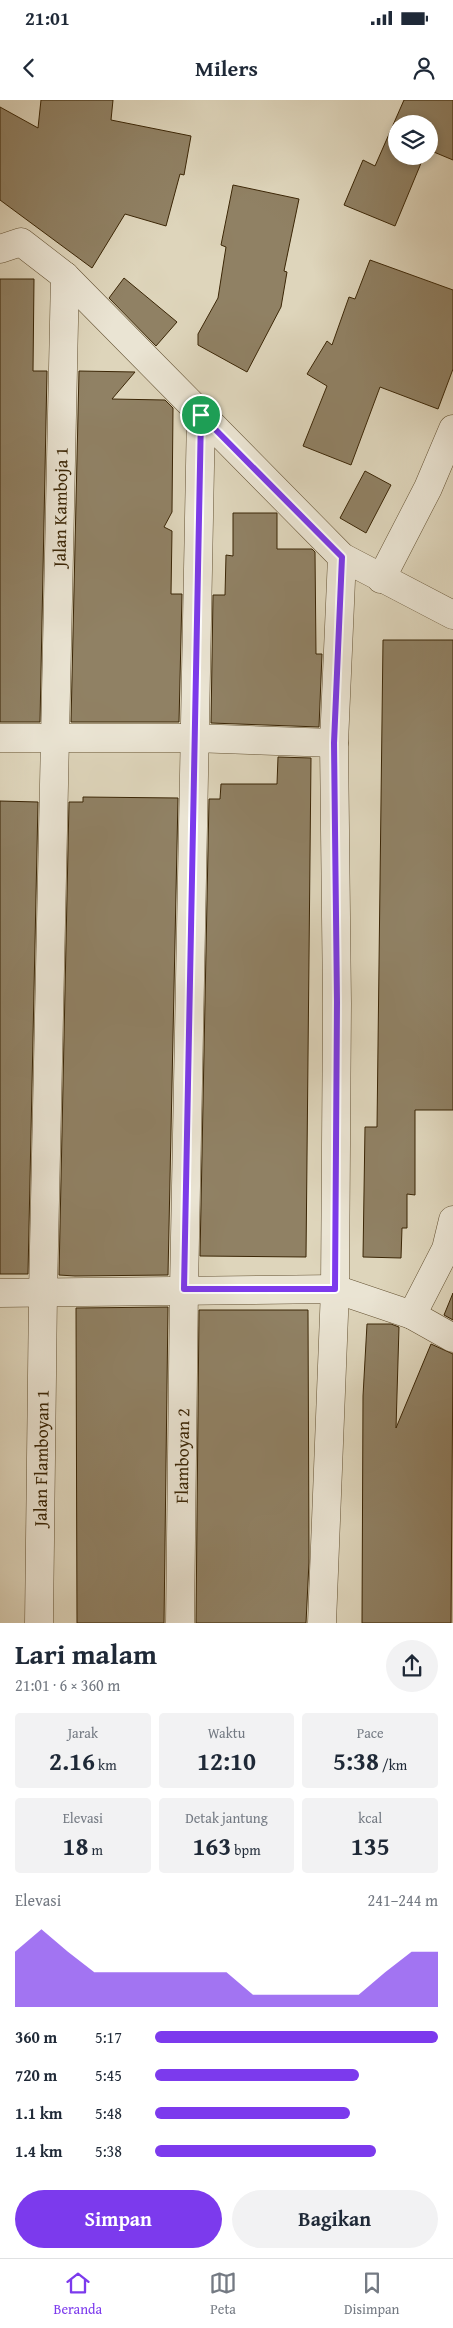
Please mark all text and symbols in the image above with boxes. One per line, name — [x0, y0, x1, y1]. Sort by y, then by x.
text: 21:01 — [25, 4, 70, 32]
text: Milers — [195, 52, 258, 84]
icon: back — [15, 54, 43, 82]
icon: person — [410, 54, 438, 82]
map controls — [388, 115, 438, 165]
button: layers — [388, 115, 438, 165]
pin — [180, 394, 222, 436]
icon: arrive — [187, 401, 215, 429]
street label: Jalan Kamboja 1 — [45, 447, 75, 569]
street label: Jalan Flamboyan 1 — [26, 1389, 56, 1529]
street label: Flamboyan 2 — [168, 1408, 196, 1504]
text: Lari malam — [15, 1633, 157, 1674]
button: share — [386, 1640, 438, 1692]
text: 21:01 · 6 × 360 m — [15, 1673, 120, 1697]
text: Jarak — [68, 1723, 98, 1743]
text: Waktu — [208, 1723, 245, 1743]
text: Pace — [357, 1723, 384, 1743]
text: 2.16 — [49, 1743, 95, 1779]
text: 12:10 — [197, 1743, 256, 1779]
text: 5:38 — [333, 1743, 379, 1779]
text: km — [95, 1755, 117, 1775]
text: /km — [379, 1755, 407, 1775]
text: Elevasi — [63, 1808, 103, 1828]
text: Detak jantung — [185, 1808, 268, 1828]
text: kcal — [358, 1808, 382, 1828]
text: 18 — [63, 1828, 89, 1864]
text: 163 — [192, 1828, 231, 1864]
text: 135 — [351, 1828, 390, 1864]
text: m — [89, 1840, 103, 1860]
text: bpm — [231, 1840, 261, 1860]
text: Elevasi — [15, 1888, 61, 1912]
text: 241–244 m — [368, 1888, 438, 1912]
text: 360 m — [15, 2025, 57, 2049]
text: 5:17 — [95, 2025, 122, 2049]
text: 720 m — [15, 2063, 57, 2087]
text: 5:45 — [95, 2063, 122, 2087]
text: 1.1 km — [15, 2101, 62, 2125]
text: 5:48 — [95, 2101, 122, 2125]
text: 1.4 km — [15, 2139, 62, 2163]
text: 5:38 — [95, 2139, 122, 2163]
button: Simpan — [15, 2190, 222, 2248]
button: Bagikan — [232, 2190, 438, 2248]
tab: Beranda — [53, 2269, 102, 2319]
tab: Peta — [209, 2269, 237, 2319]
tab: Disimpan — [344, 2269, 400, 2319]

